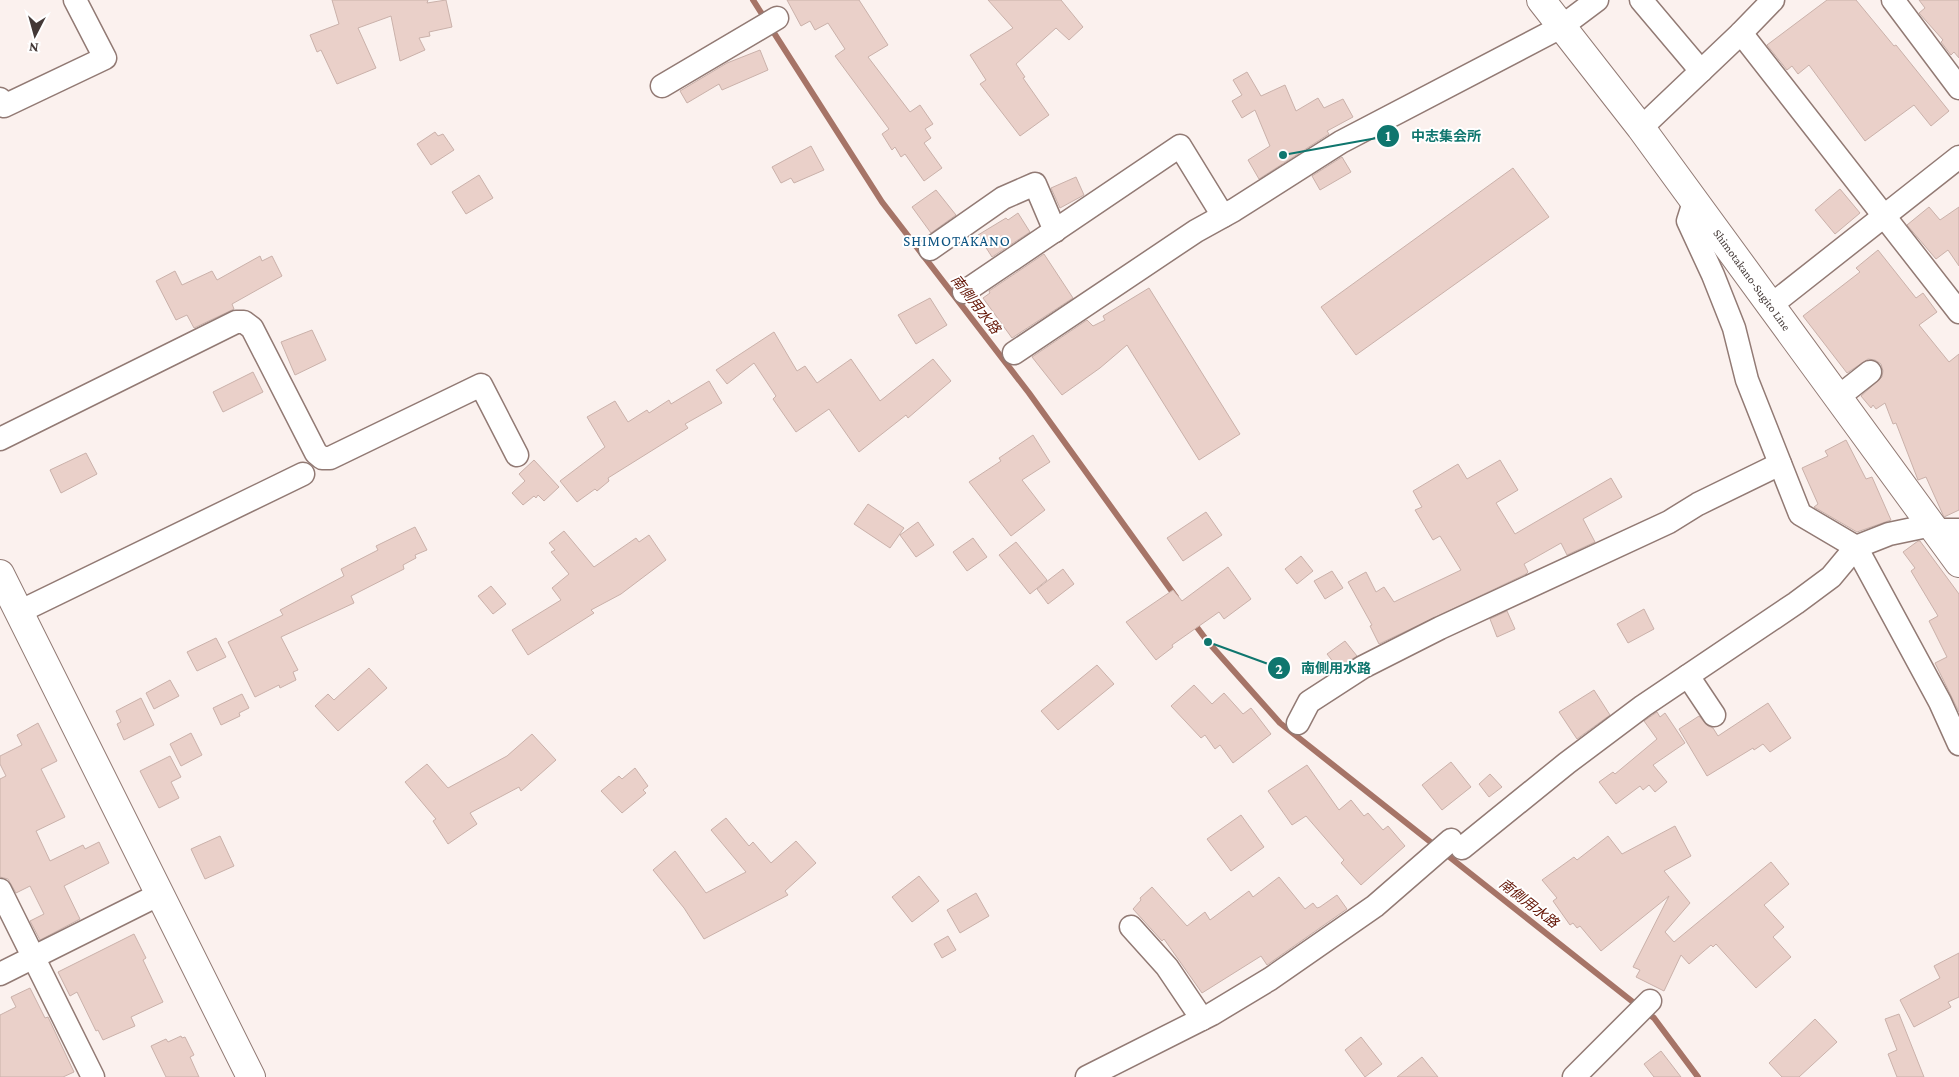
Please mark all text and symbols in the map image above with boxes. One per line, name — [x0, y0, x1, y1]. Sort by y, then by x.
north arrow — [10, 10, 60, 60]
text: N — [28, 39, 39, 56]
callout: 中志集会所 — [1376, 122, 1491, 151]
text: 1 — [1385, 128, 1391, 144]
text: 中志集会所 — [1411, 128, 1481, 144]
street label: Shimotakano-Sugito Line — [1710, 226, 1794, 334]
district label: SHIMOTAKANO — [903, 233, 1011, 249]
water label: 南側用水路 — [948, 271, 1004, 337]
callout: 南側用水路 — [1266, 654, 1381, 683]
text: 南側用水路 — [1301, 660, 1371, 676]
text: 2 — [1275, 661, 1283, 677]
water label: 南側用水路 — [1496, 875, 1562, 931]

